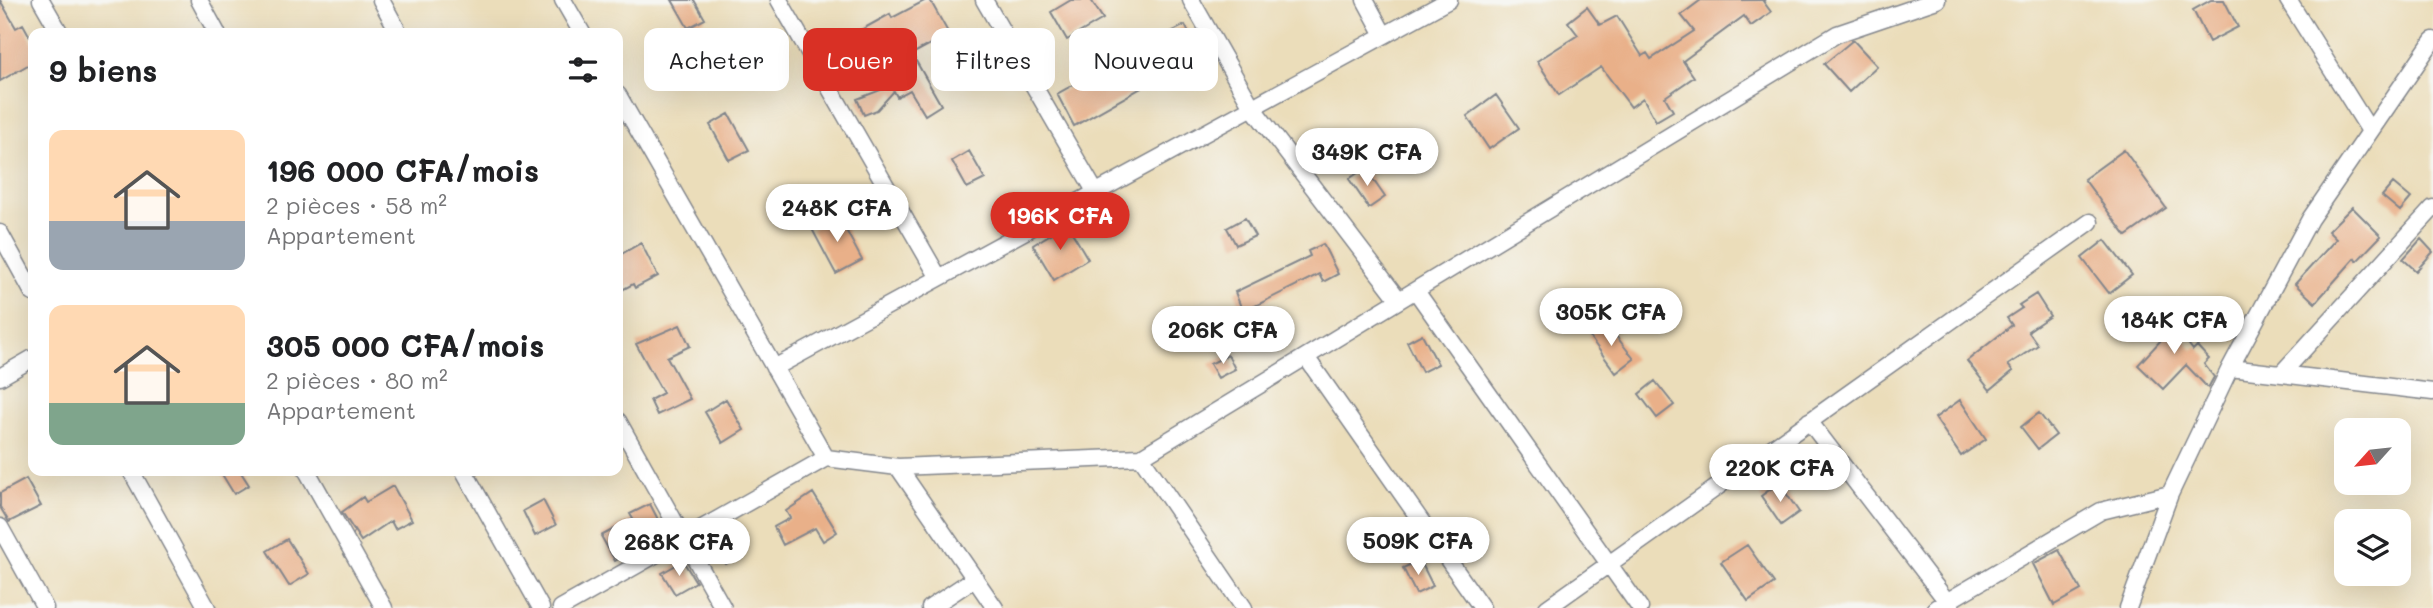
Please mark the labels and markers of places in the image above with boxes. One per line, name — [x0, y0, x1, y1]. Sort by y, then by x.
pin: 349K CFA — [1295, 128, 1439, 188]
pin: 248K CFA — [765, 184, 909, 244]
pin: 196K CFA — [988, 192, 1132, 252]
pin: 305K CFA — [1539, 288, 1683, 348]
pin: 184K CFA — [2102, 296, 2246, 356]
pin: 206K CFA — [1151, 306, 1295, 366]
pin: 220K CFA — [1708, 444, 1852, 504]
pin: 268K CFA — [607, 518, 751, 578]
pin: 509K CFA — [1346, 518, 1490, 577]

